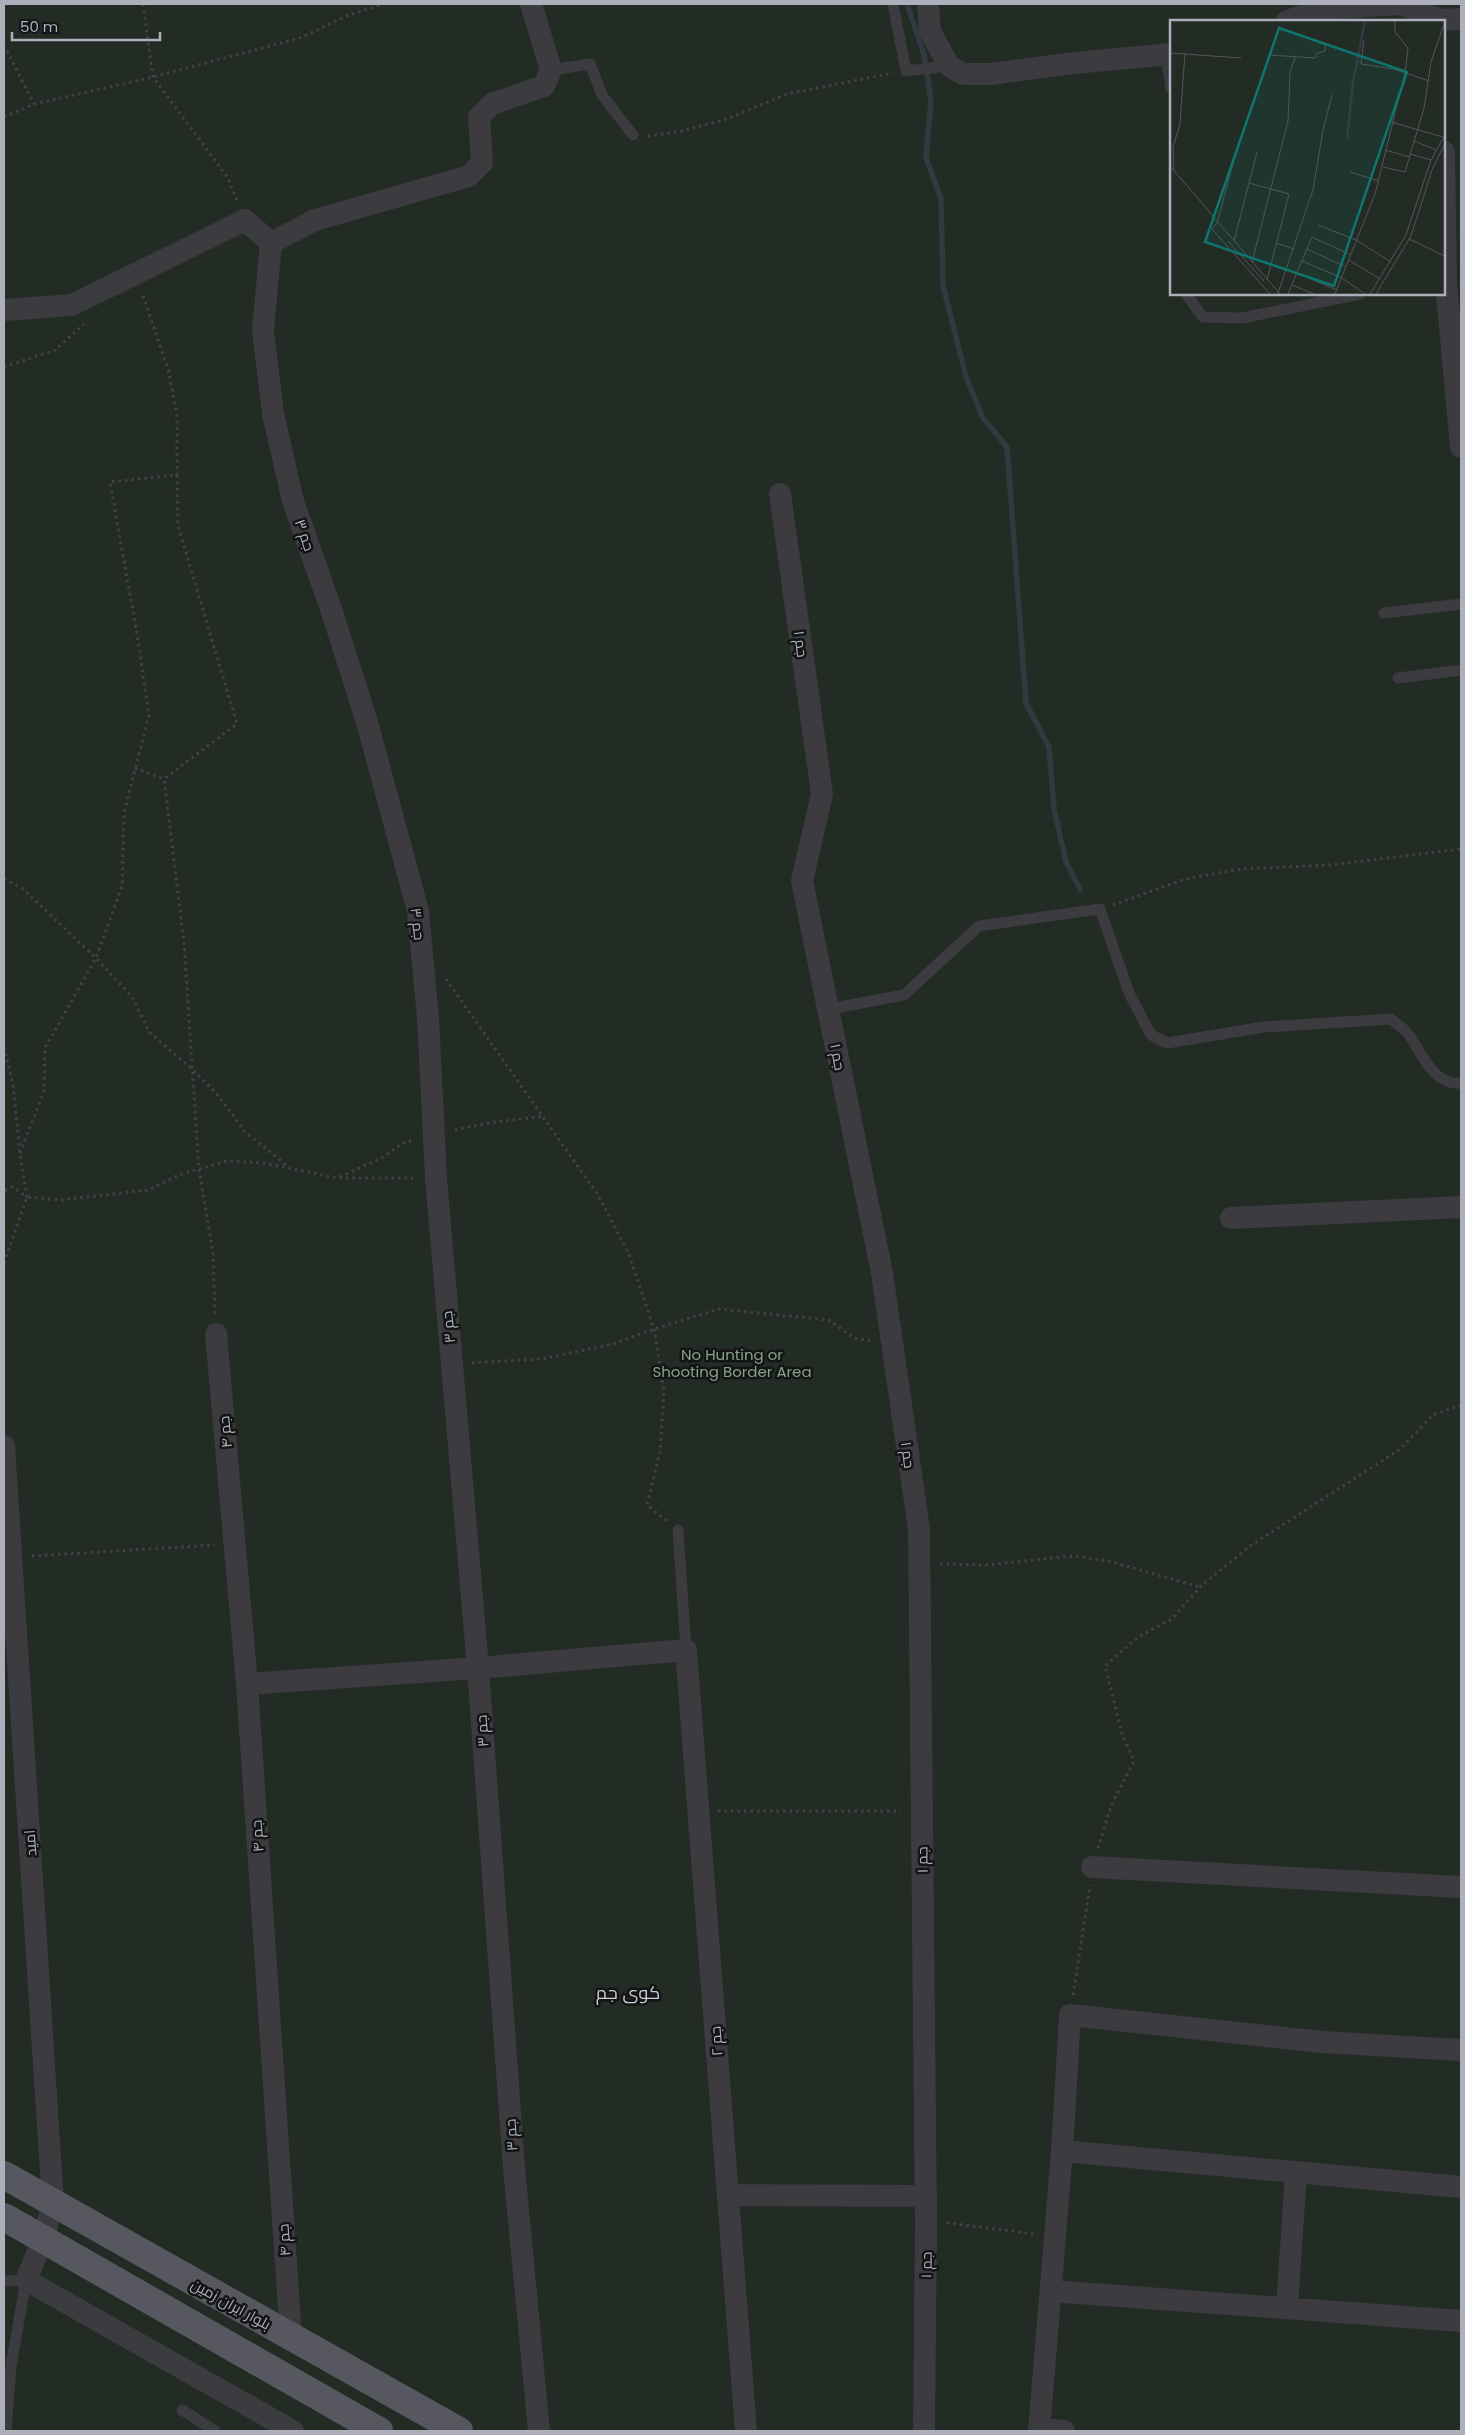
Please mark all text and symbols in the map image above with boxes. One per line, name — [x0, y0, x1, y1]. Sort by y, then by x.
scale bar — [12, 10, 160, 42]
text: 50 m — [20, 16, 58, 37]
inset map — [1170, 20, 1445, 295]
street label: جم ۳ — [290, 516, 320, 554]
street label: جم ۱ — [789, 629, 813, 659]
street label: جم ۳ — [406, 907, 430, 941]
street label: جم ۱ — [825, 1042, 851, 1072]
street label: جم ۳ — [436, 1310, 460, 1344]
park label: No Hunting or Shooting Border Area — [652, 1344, 812, 1382]
street label: جم ۴ — [213, 1415, 237, 1449]
street label: جم ۱ — [896, 1440, 920, 1470]
street label: جم ۳ — [470, 1714, 494, 1748]
street label: جم ۴ — [245, 1819, 269, 1853]
street label: امید — [19, 1829, 41, 1857]
street label: جم ۱ — [911, 1846, 933, 1874]
district label: کوی جم — [596, 1980, 660, 2005]
street label: جم ۲ — [704, 2025, 728, 2057]
street label: جم ۳ — [499, 2118, 523, 2152]
street label: جم ۴ — [272, 2223, 296, 2257]
street label: جم ۱ — [915, 2251, 937, 2279]
street label: بلوار ایران زمین — [187, 2273, 275, 2335]

